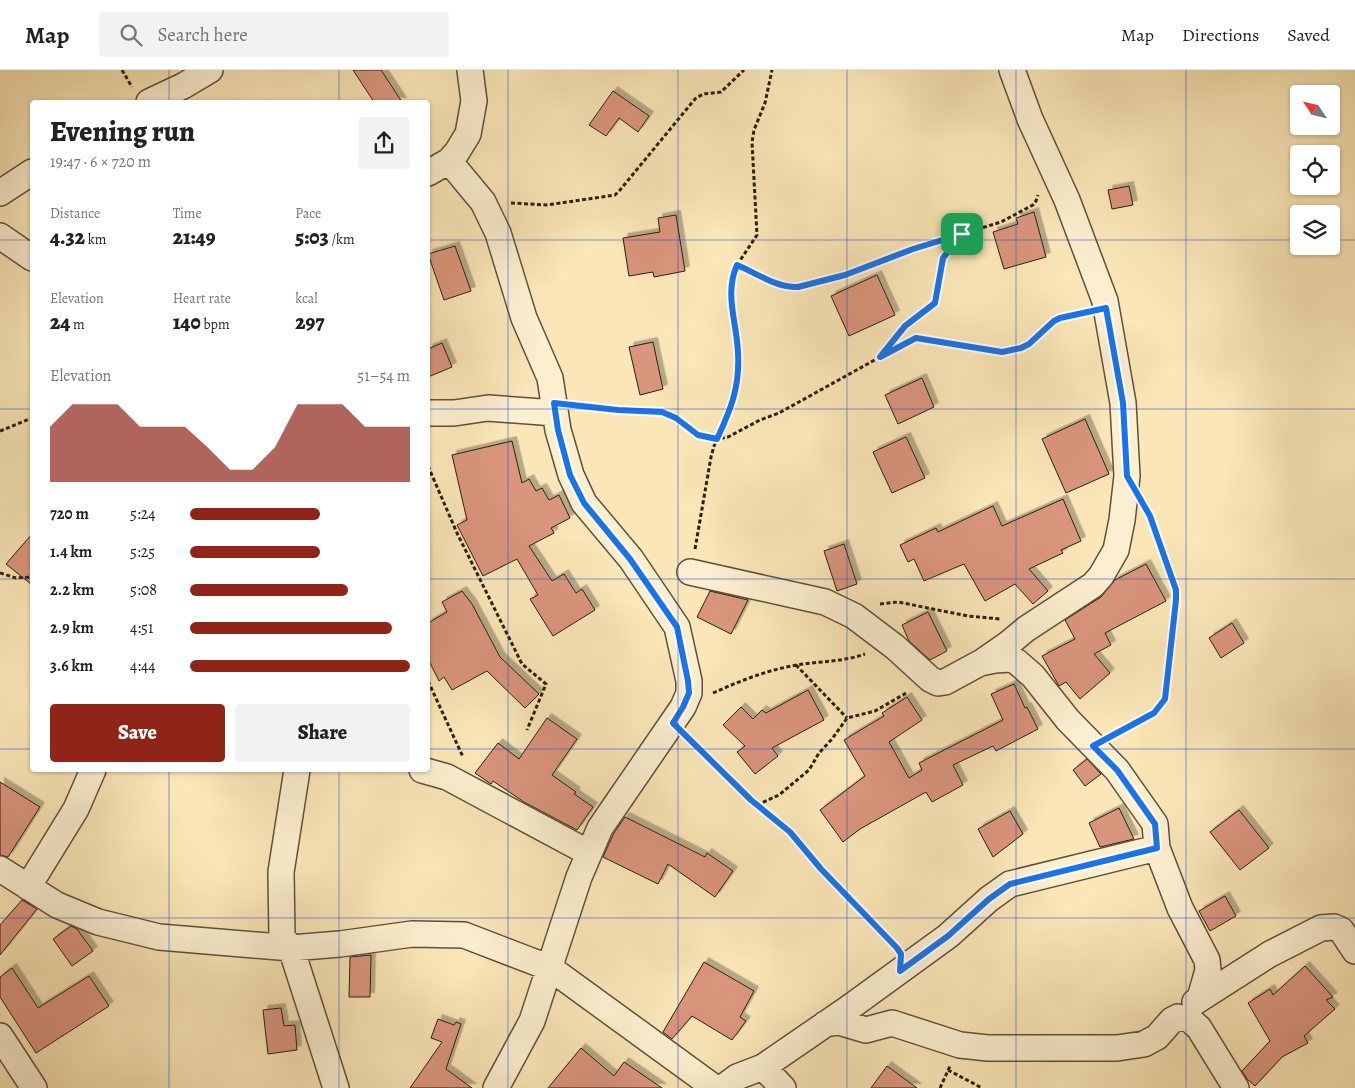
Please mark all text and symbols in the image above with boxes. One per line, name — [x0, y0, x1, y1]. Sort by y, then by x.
search box — [99, 12, 449, 57]
text: Map — [25, 19, 69, 51]
icon: search — [117, 21, 145, 49]
text: Search here — [157, 22, 248, 48]
text: Map — [1121, 23, 1154, 47]
text: Directions — [1182, 23, 1259, 47]
text: Saved — [1287, 23, 1330, 47]
north arrow — [1290, 85, 1340, 135]
map controls — [1290, 85, 1340, 255]
text: Evening run — [50, 113, 195, 151]
button: share — [358, 117, 410, 169]
button: locate — [1290, 145, 1340, 195]
text: 19:47 · 6 × 720 m — [50, 151, 151, 173]
text: Distance — [50, 204, 100, 223]
text: Time — [173, 204, 202, 223]
text: Pace — [295, 204, 321, 223]
button: layers — [1290, 205, 1340, 255]
pin — [941, 213, 983, 255]
icon: arrive — [948, 220, 976, 248]
text: 4.32 — [50, 223, 85, 251]
text: 21:49 — [173, 223, 215, 251]
text: 5:03 — [295, 223, 329, 251]
text: km — [85, 230, 106, 249]
text: /km — [329, 230, 355, 249]
text: Elevation — [50, 289, 104, 308]
text: Heart rate — [173, 289, 231, 308]
text: kcal — [295, 289, 318, 308]
text: 24 — [50, 308, 70, 336]
text: 140 — [173, 308, 201, 336]
text: 297 — [295, 308, 324, 336]
text: m — [70, 315, 85, 334]
text: bpm — [201, 315, 230, 334]
text: Elevation — [50, 365, 111, 387]
text: 51–54 m — [357, 365, 410, 387]
text: 720 m — [50, 503, 89, 525]
text: 5:24 — [130, 503, 156, 525]
text: 1.4 km — [50, 541, 92, 563]
text: 5:25 — [130, 541, 155, 563]
text: 2.2 km — [50, 579, 94, 601]
text: 5:08 — [130, 579, 157, 601]
text: 2.9 km — [50, 617, 94, 639]
text: 4:51 — [130, 617, 153, 639]
text: 3.6 km — [50, 655, 93, 677]
text: 4:44 — [130, 655, 156, 677]
button: Save — [50, 704, 225, 762]
button: Share — [235, 704, 410, 762]

